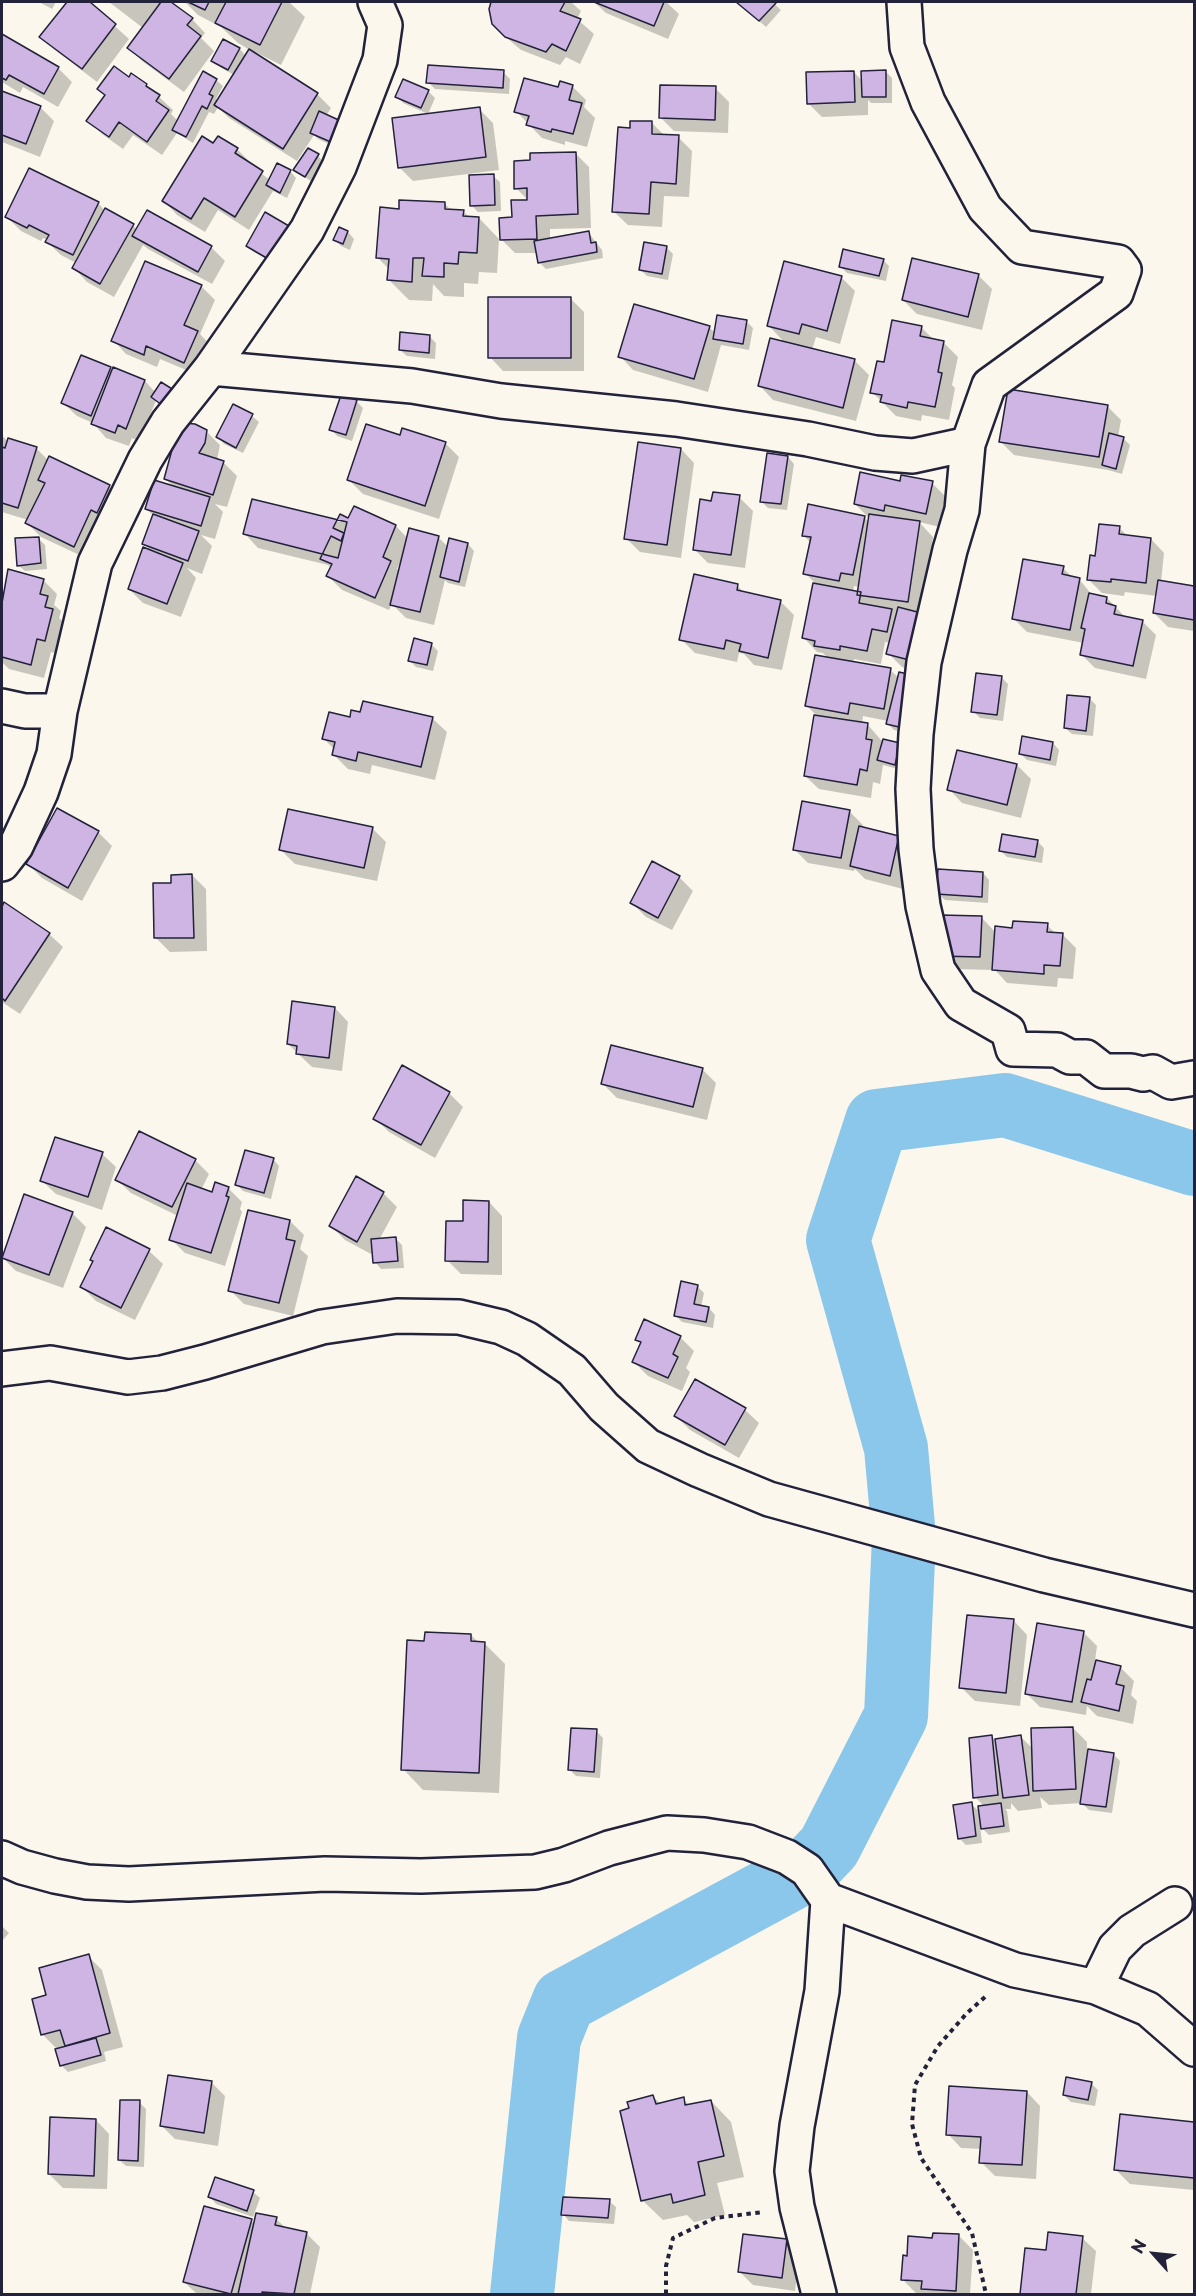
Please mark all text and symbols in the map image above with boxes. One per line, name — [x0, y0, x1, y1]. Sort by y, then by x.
north arrow — [1124, 2224, 1184, 2284]
text: N — [1124, 2235, 1152, 2257]

